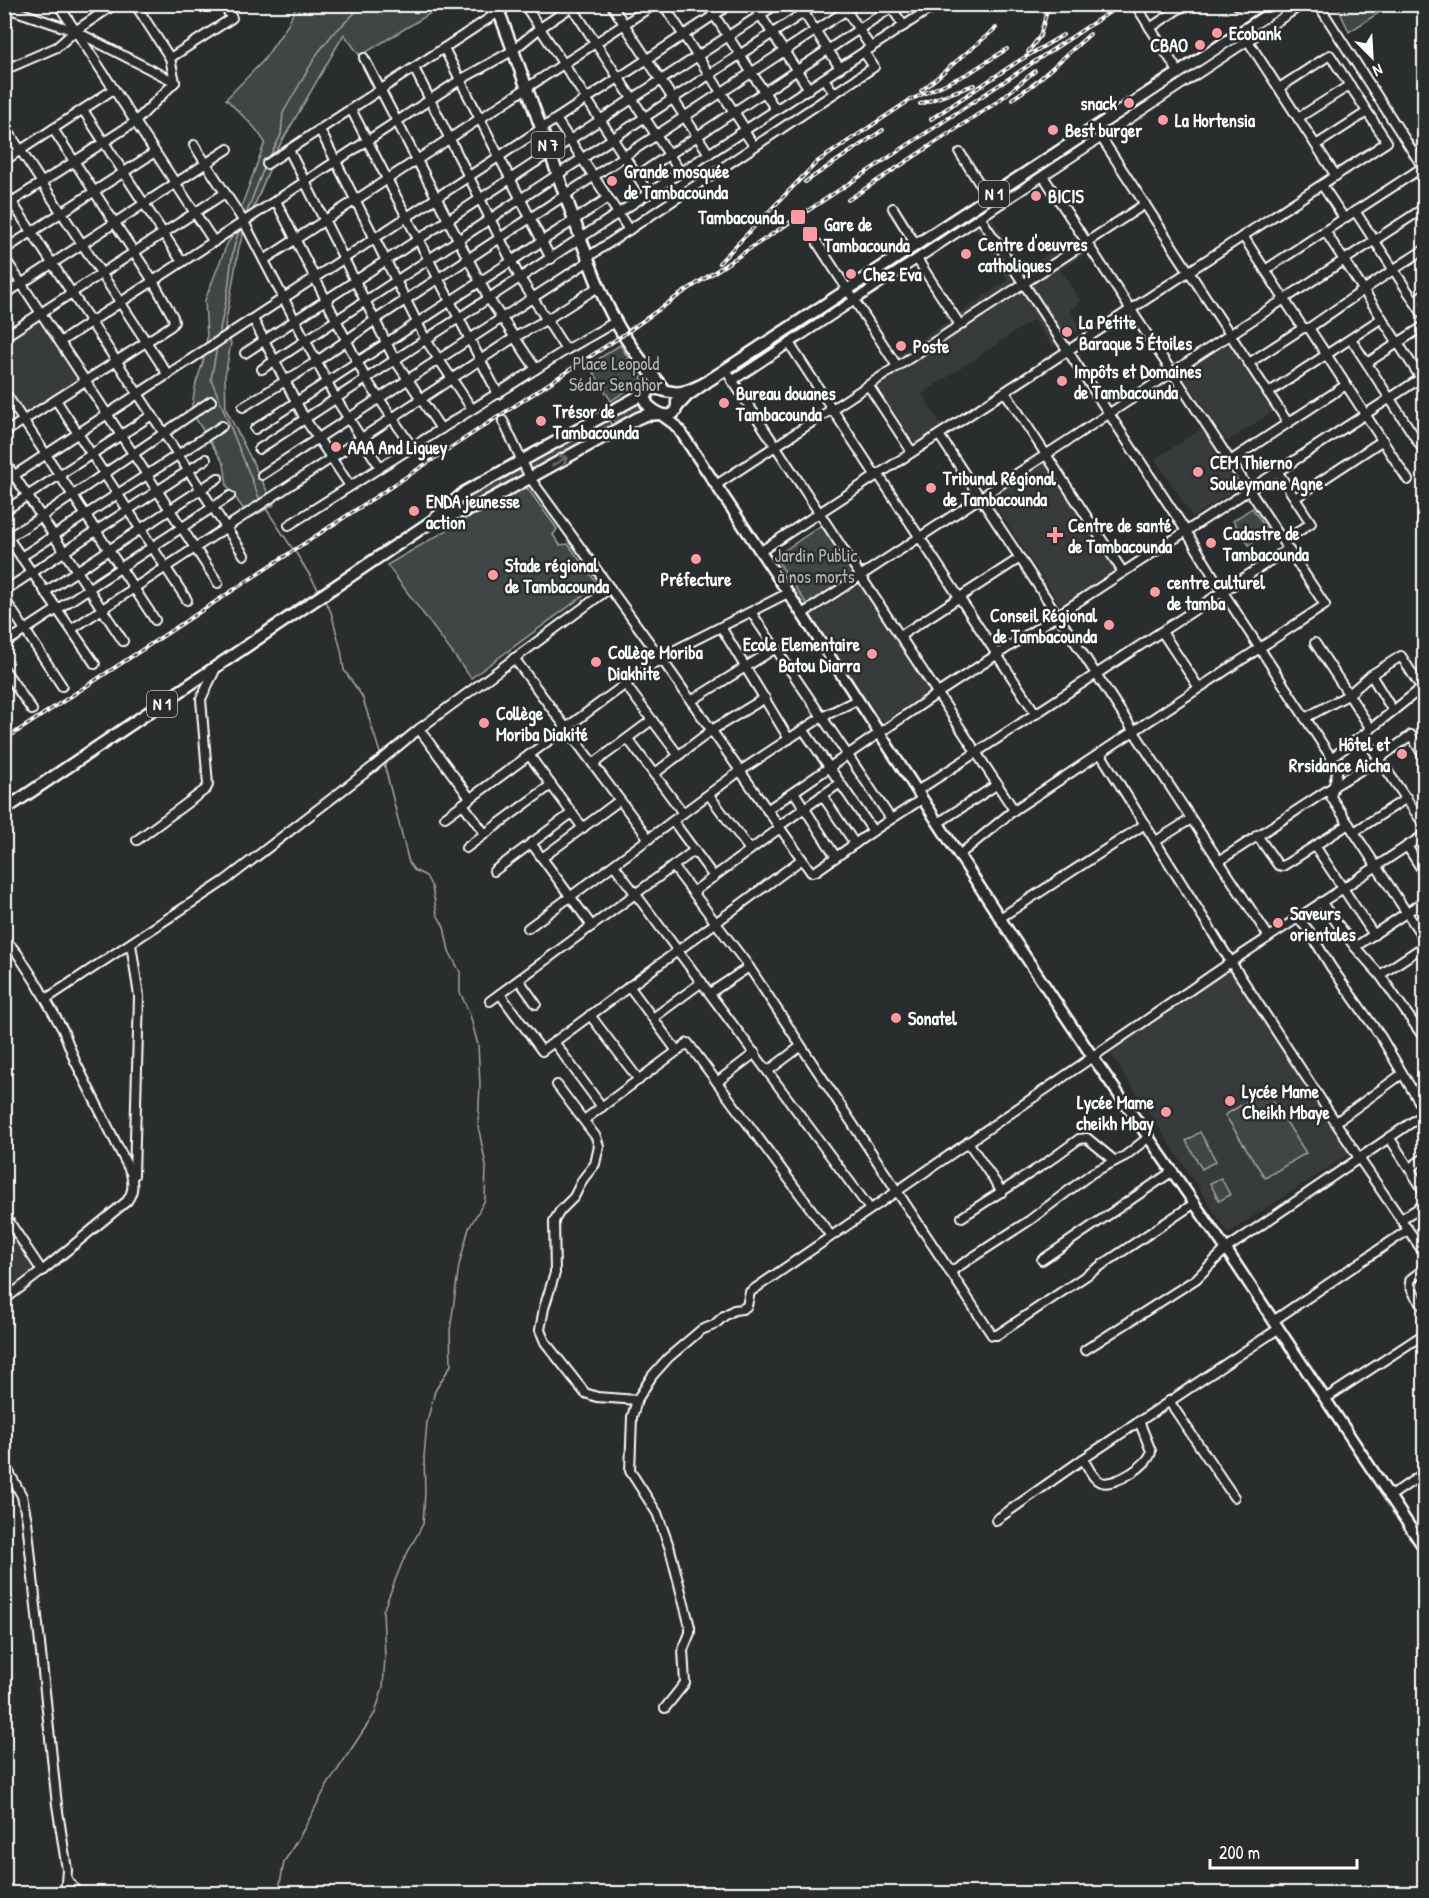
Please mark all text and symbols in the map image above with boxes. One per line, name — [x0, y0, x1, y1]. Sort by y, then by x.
place label: Ecobank — [1229, 21, 1282, 46]
marker: Ecobank — [1210, 26, 1224, 40]
north arrow — [1342, 27, 1402, 87]
place label: CBAO — [1150, 33, 1188, 58]
marker: CBAO — [1193, 38, 1207, 52]
text: N — [1369, 59, 1386, 83]
place label: snack — [1080, 91, 1118, 116]
marker: snack — [1122, 96, 1136, 110]
place label: La Hortensia — [1175, 108, 1256, 133]
marker: La Hortensia — [1156, 113, 1170, 127]
place label: Best burger — [1065, 118, 1142, 144]
marker: Best burger — [1046, 123, 1060, 137]
road number: N 7 — [532, 132, 564, 158]
place label: Grande mosquée de Tambacounda — [624, 159, 730, 205]
marker: Grande mosquée de Tambacounda — [605, 174, 619, 188]
road number: N 1 — [979, 181, 1009, 207]
place label: BICIS — [1048, 184, 1084, 209]
marker: BICIS — [1029, 189, 1043, 203]
place label: Tambacounda — [697, 205, 785, 230]
marker: Tambacounda — [789, 208, 807, 226]
place label: Gare de Tambacounda — [823, 212, 911, 258]
marker: Gare de Tambacounda — [801, 225, 819, 243]
place label: Centre d'oeuvres catholiques — [978, 232, 1087, 279]
marker: Centre d'oeuvres catholiques — [959, 247, 973, 261]
place label: Chez Eva — [863, 262, 923, 287]
marker: Chez Eva — [844, 267, 858, 281]
place label: La Petite Baraque 5 Étoiles — [1079, 310, 1192, 357]
marker: La Petite Baraque 5 Étoiles — [1060, 325, 1074, 339]
place label: Poste — [913, 334, 950, 359]
marker: Poste — [894, 339, 908, 353]
park label: Place Leopold Sédar Senghor — [569, 351, 663, 397]
place label: Impôts et Domaines de Tambacounda — [1074, 359, 1202, 405]
marker: Impôts et Domaines de Tambacounda — [1055, 374, 1069, 388]
place label: Bureau douanes Tambacounda — [735, 381, 836, 427]
marker: Bureau douanes Tambacounda — [717, 396, 731, 410]
place label: Trésor de Tambacounda — [552, 399, 640, 445]
marker: Trésor de Tambacounda — [534, 414, 548, 428]
place label: AAA And Liguey — [348, 435, 448, 461]
marker: AAA And Liguey — [329, 440, 343, 454]
place label: CEM Thierno Souleymane Agne — [1210, 450, 1324, 497]
one-way arrow — [551, 455, 568, 467]
marker: CEM Thierno Souleymane Agne — [1191, 465, 1205, 479]
place label: Tribunal Régional de Tambacounda — [942, 466, 1057, 512]
marker: Tribunal Régional de Tambacounda — [924, 481, 938, 495]
place label: ENDA jeunesse action — [426, 489, 521, 535]
marker: ENDA jeunesse action — [407, 504, 421, 518]
place label: Centre de santé de Tambacounda — [1068, 513, 1173, 559]
place label: Cadastre de Tambacounda — [1222, 521, 1310, 567]
marker: Centre de santé de Tambacounda — [1046, 526, 1064, 544]
marker: Cadastre de Tambacounda — [1204, 536, 1218, 550]
park label: Jardin Public à nos morts — [774, 543, 858, 589]
marker: Préfecture — [689, 552, 703, 566]
place label: Stade régional de Tambacounda — [505, 553, 610, 599]
place label: Préfecture — [661, 567, 732, 592]
marker: Stade régional de Tambacounda — [486, 568, 500, 582]
place label: centre culturel de tamba — [1167, 570, 1266, 616]
marker: centre culturel de tamba — [1148, 585, 1162, 599]
place label: Conseil Régional de Tambacounda — [990, 603, 1098, 649]
marker: Conseil Régional de Tambacounda — [1102, 618, 1116, 632]
place label: Ecole Elementaire Batou Diarra — [743, 632, 861, 678]
place label: Collège Moriba Diakhite — [608, 640, 704, 686]
marker: Ecole Elementaire Batou Diarra — [865, 647, 879, 661]
marker: Collège Moriba Diakhite — [589, 655, 603, 669]
road number: N 1 — [147, 691, 177, 717]
place label: Collège Moriba Diakité — [496, 701, 589, 747]
marker: Collège Moriba Diakité — [477, 716, 491, 730]
place label: Hôtel et Rrsidance Aicha — [1289, 732, 1391, 778]
marker: Hôtel et Rrsidance Aicha — [1395, 747, 1409, 761]
place label: Saveurs orientales — [1290, 901, 1356, 947]
marker: Saveurs orientales — [1271, 916, 1285, 930]
place label: Sonatel — [908, 1006, 958, 1031]
marker: Sonatel — [889, 1011, 903, 1025]
place label: Lycée Mame Cheikh Mbaye — [1242, 1079, 1331, 1126]
place label: Lycée Mame cheikh Mbay — [1076, 1090, 1155, 1137]
marker: Lycée Mame Cheikh Mbaye — [1223, 1094, 1237, 1108]
marker: Lycée Mame cheikh Mbay — [1159, 1105, 1173, 1119]
scale bar — [1210, 1832, 1357, 1870]
text: 200 m — [1219, 1840, 1260, 1865]

